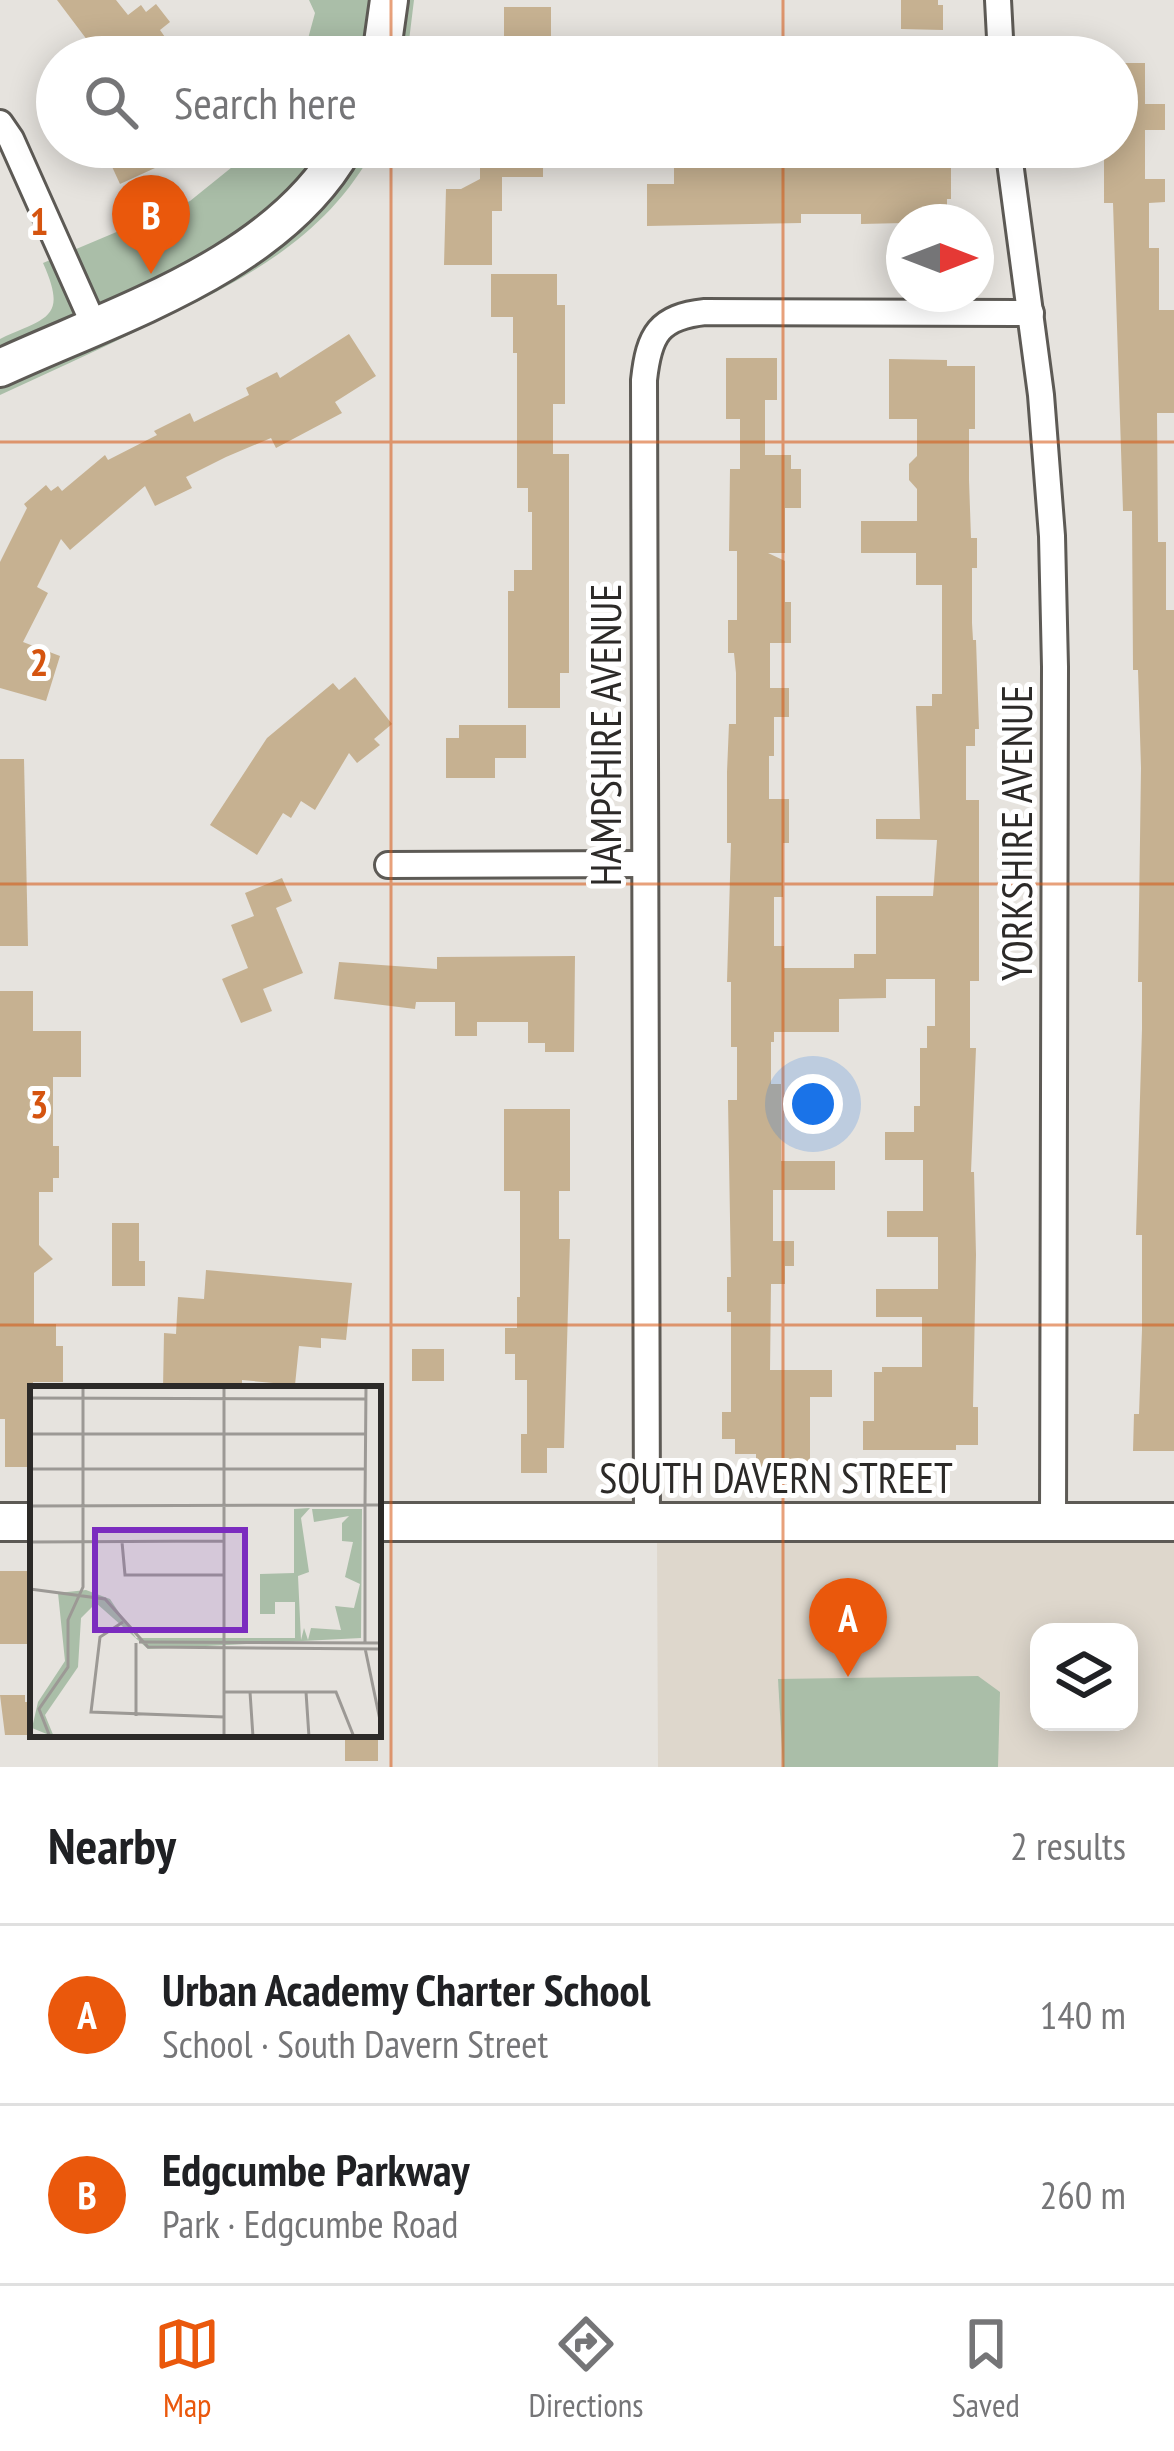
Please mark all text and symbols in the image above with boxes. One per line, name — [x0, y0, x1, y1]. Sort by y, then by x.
search box — [36, 36, 1138, 168]
icon: search — [78, 69, 144, 135]
text: Search here — [174, 73, 357, 131]
pin: B — [112, 175, 190, 274]
text: 1 — [30, 195, 48, 246]
north arrow — [886, 204, 994, 312]
street label: HAMPSHIRE AVENUE — [578, 584, 633, 886]
text: 2 — [30, 636, 48, 687]
street label: YORKSHIRE AVENUE — [989, 685, 1044, 981]
your location — [783, 1074, 843, 1134]
text: 3 — [30, 1078, 48, 1129]
inset map — [30, 1386, 381, 1737]
street label: SOUTH DAVERN STREET — [599, 1450, 953, 1505]
pin: A — [809, 1578, 887, 1677]
map controls — [1030, 1623, 1138, 1731]
button: layers — [1030, 1623, 1138, 1731]
text: Nearby — [48, 1812, 176, 1878]
text: 2 results — [1010, 1820, 1126, 1871]
text: Urban Academy Charter School — [162, 1960, 651, 2018]
text: A — [77, 1989, 97, 2040]
text: 140 m — [1040, 1989, 1126, 2040]
text: School · South Davern Street — [162, 2018, 548, 2069]
text: Edgcumbe Parkway — [162, 2140, 470, 2198]
text: B — [77, 2169, 97, 2220]
text: 260 m — [1040, 2169, 1126, 2220]
text: Park · Edgcumbe Road — [162, 2198, 458, 2249]
tab: Map — [154, 2311, 220, 2426]
tab: Directions — [529, 2311, 643, 2426]
tab: Saved — [952, 2311, 1020, 2426]

